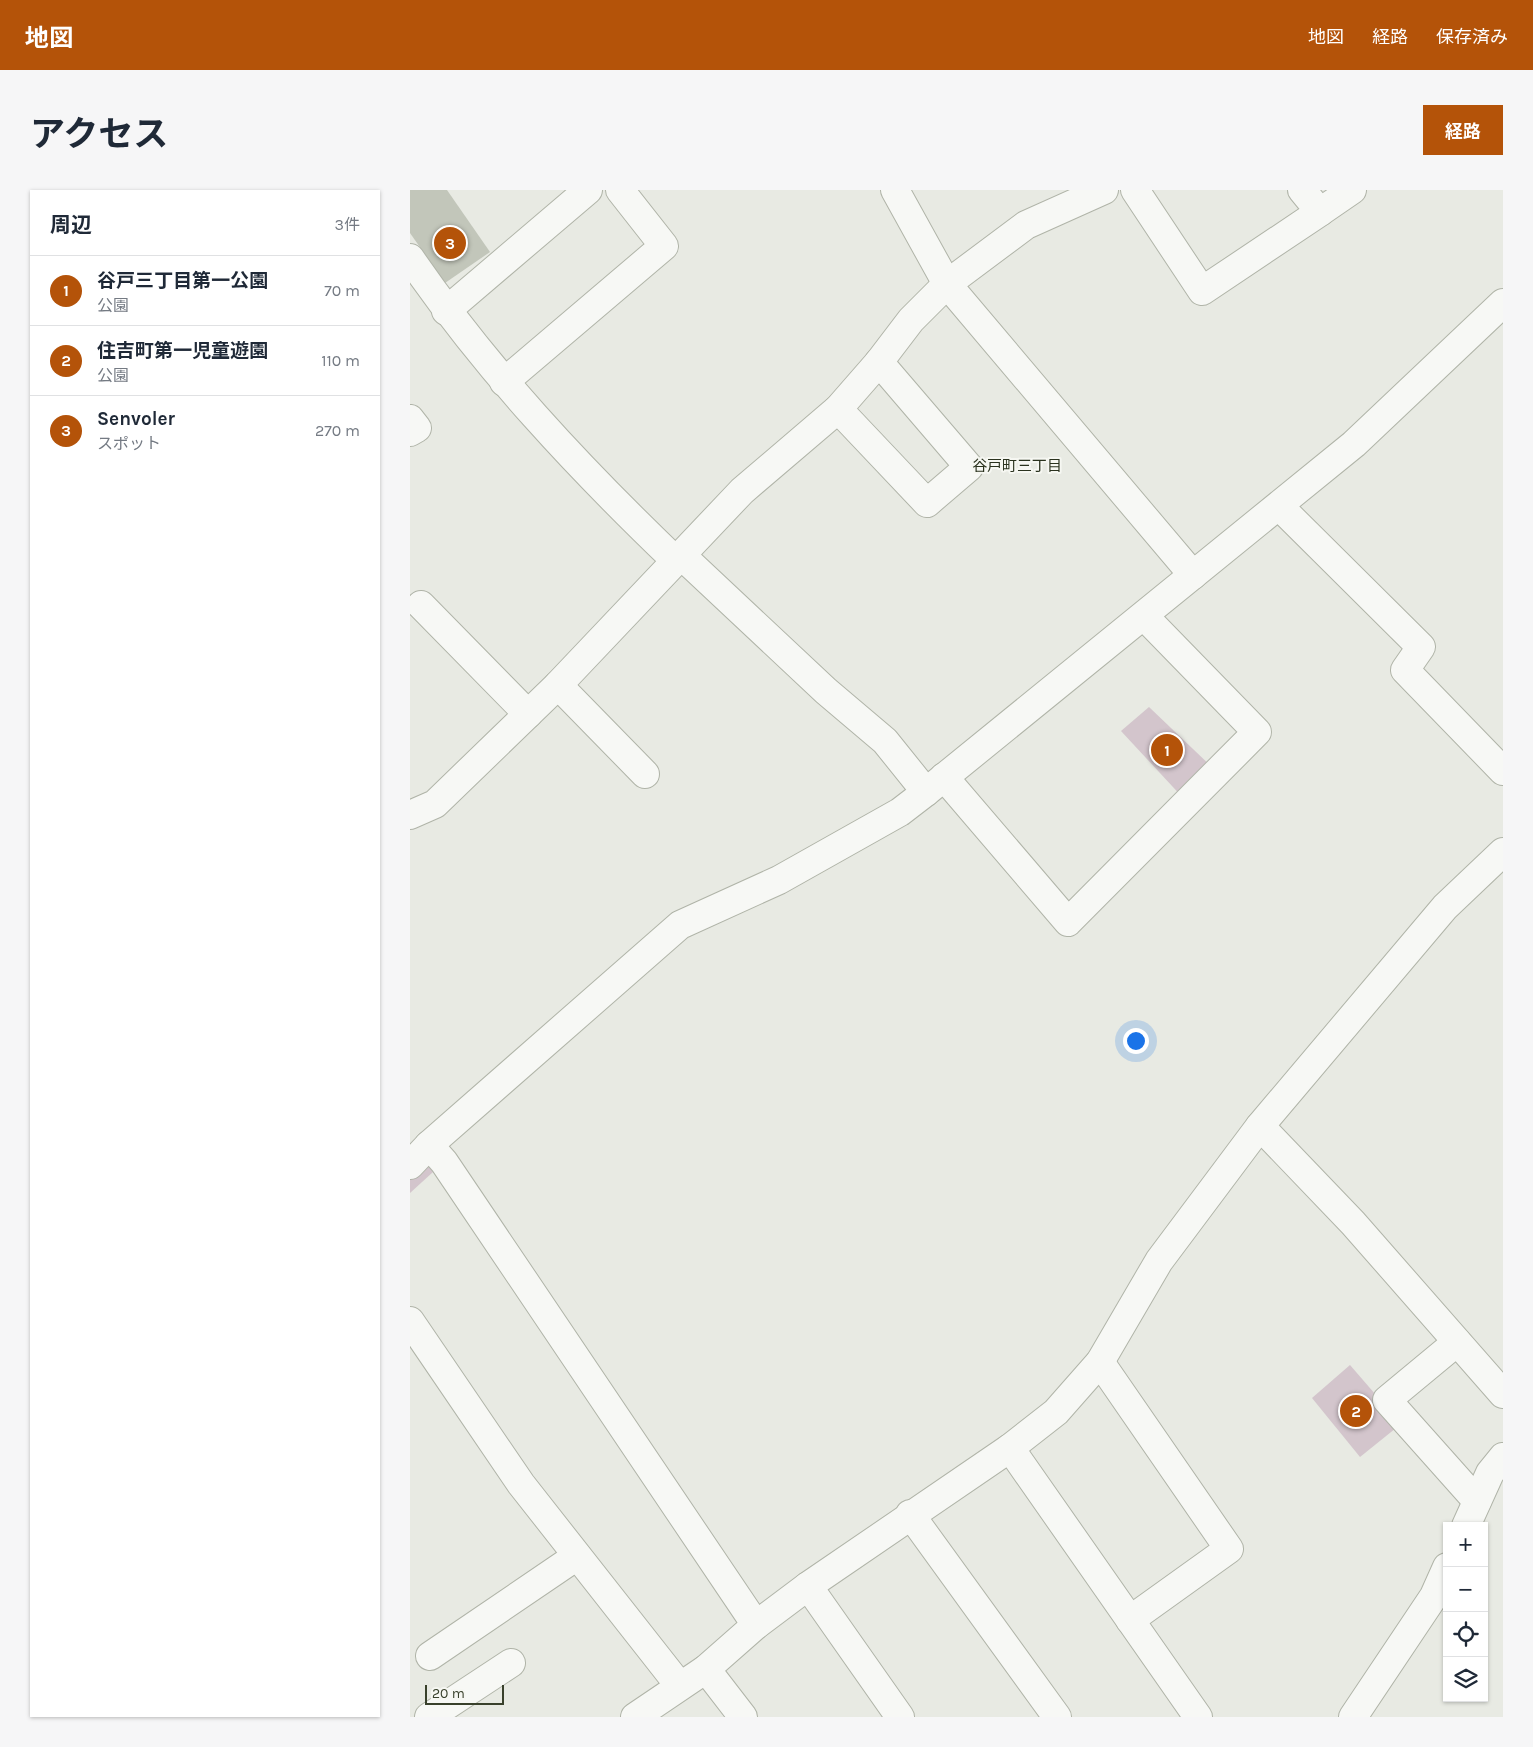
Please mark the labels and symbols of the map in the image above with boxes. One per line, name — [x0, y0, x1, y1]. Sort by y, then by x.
pin: 3 — [434, 224, 466, 262]
district label: 谷戸町三丁目 — [972, 457, 1062, 475]
pin: 1 — [1151, 731, 1183, 769]
your location — [1123, 1028, 1149, 1054]
pin: 2 — [1340, 1392, 1372, 1430]
scale bar — [425, 1682, 504, 1705]

